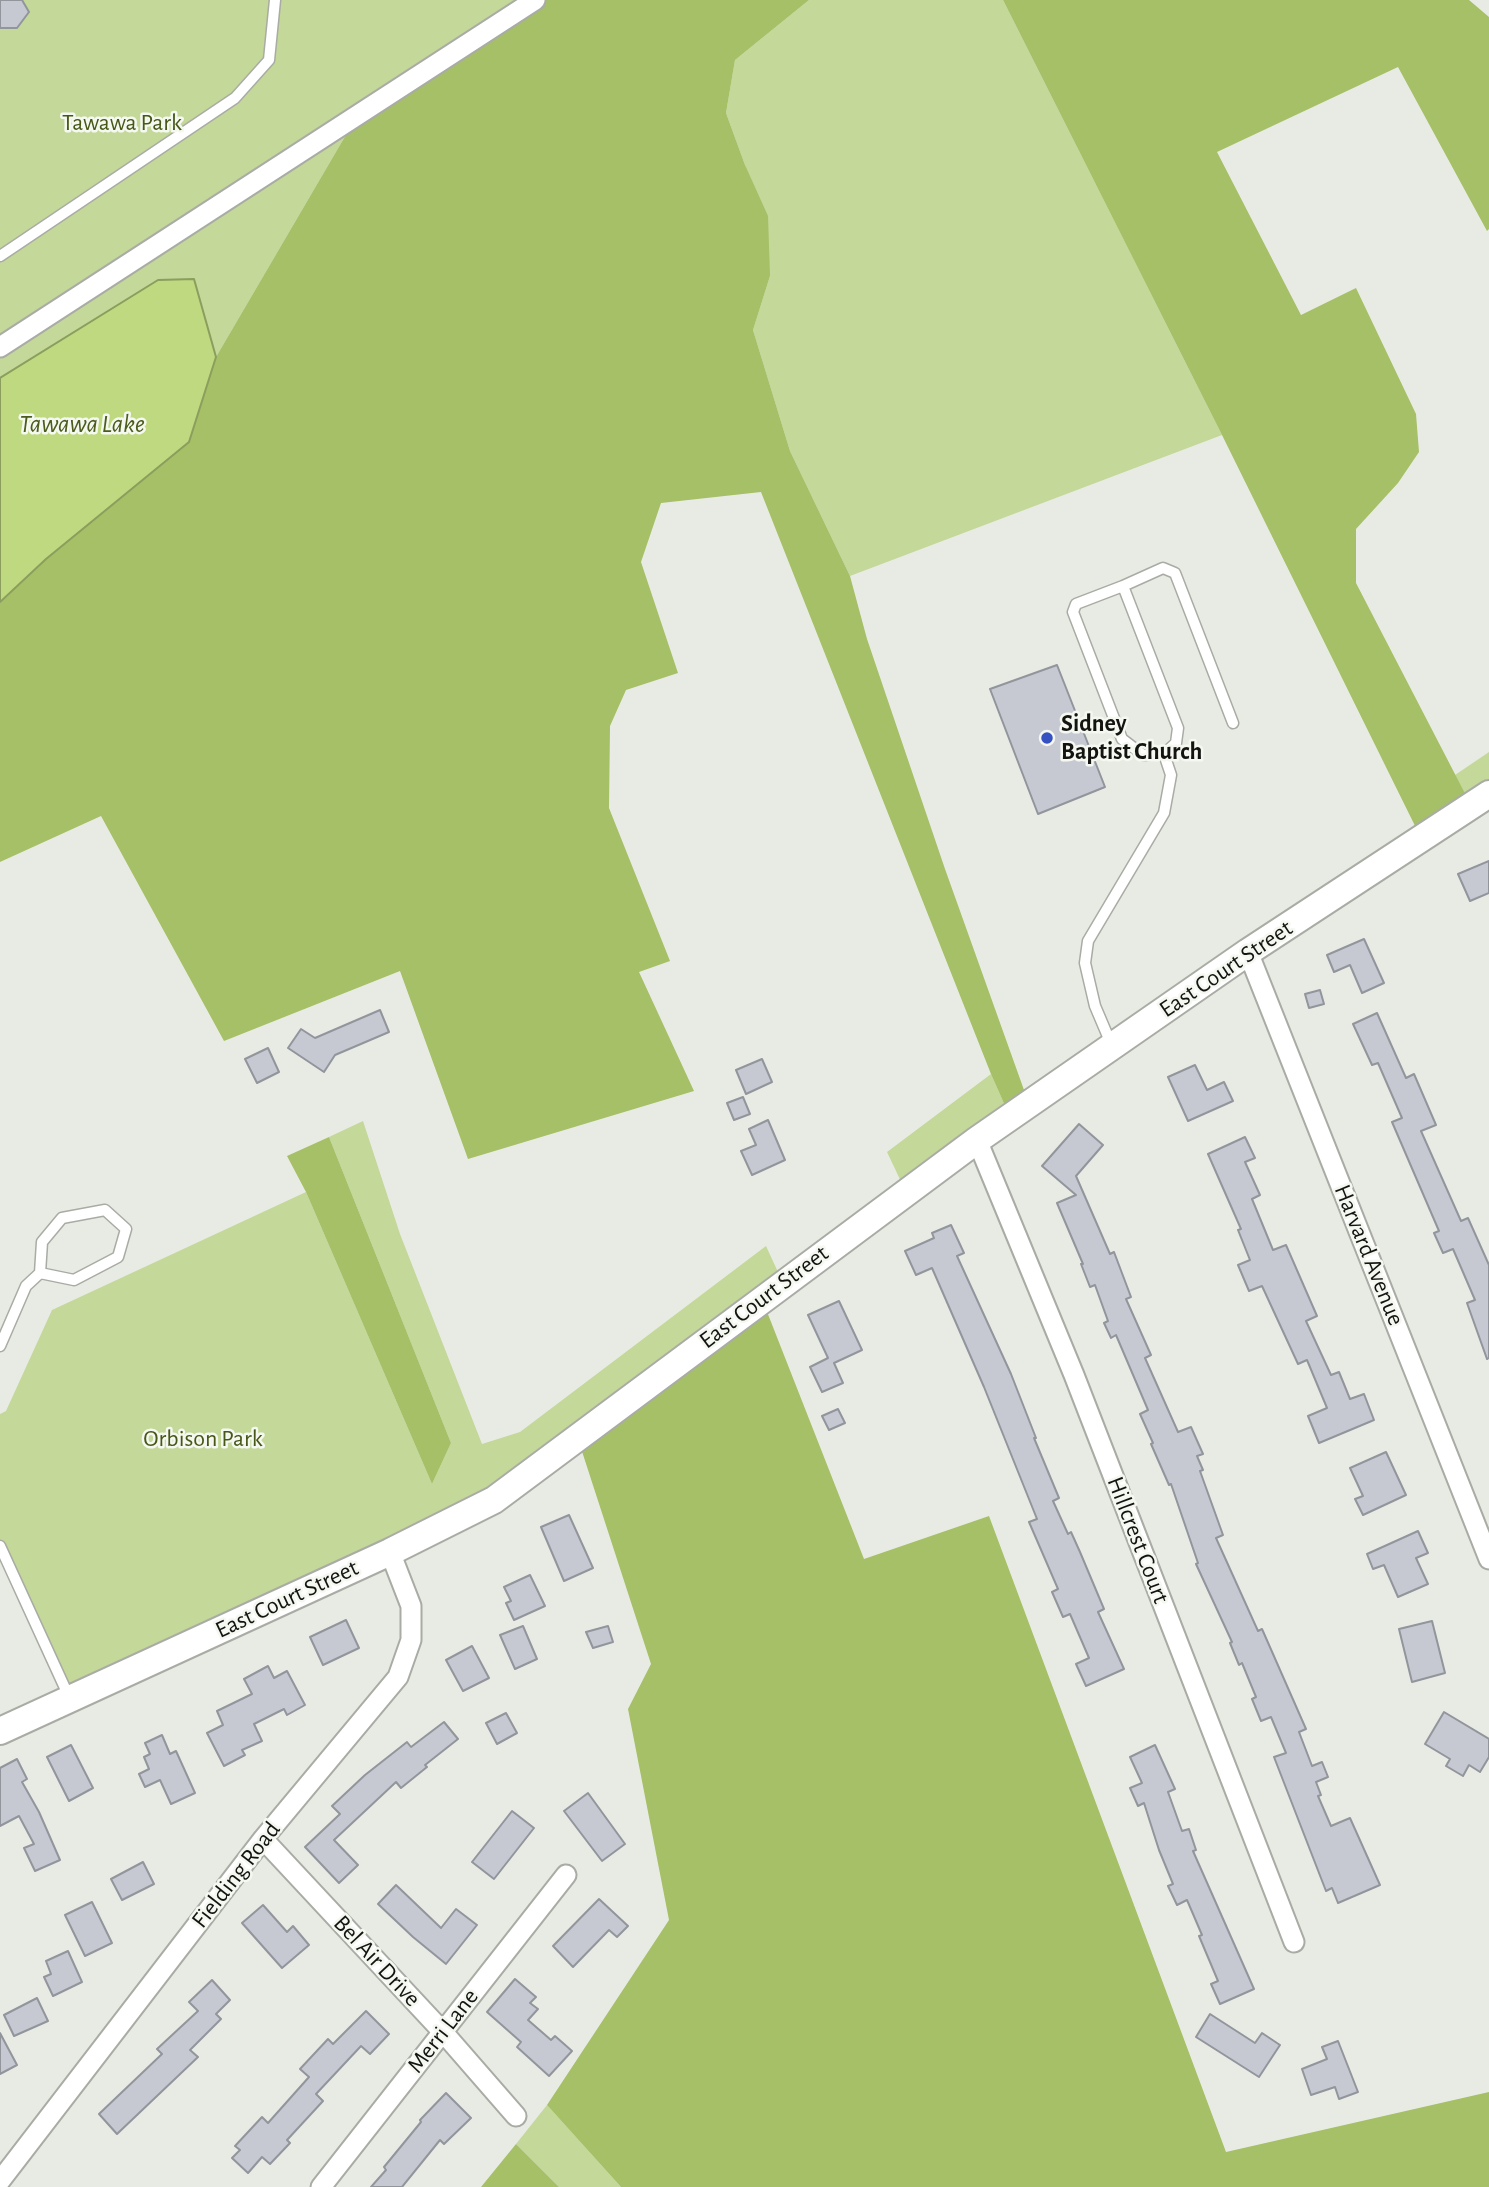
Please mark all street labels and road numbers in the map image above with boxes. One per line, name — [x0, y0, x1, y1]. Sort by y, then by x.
street label: East Court Street — [1154, 914, 1298, 1024]
street label: Harvard Avenue — [1328, 1180, 1410, 1330]
street label: East Court Street — [694, 1239, 834, 1355]
street label: Hillcrest Court — [1101, 1472, 1175, 1608]
street label: East Court Street — [211, 1553, 363, 1645]
street label: Fielding Road — [185, 1816, 287, 1934]
street label: Bel Air Drive — [327, 1909, 427, 2013]
street label: Merri Lane — [401, 1983, 485, 2079]

